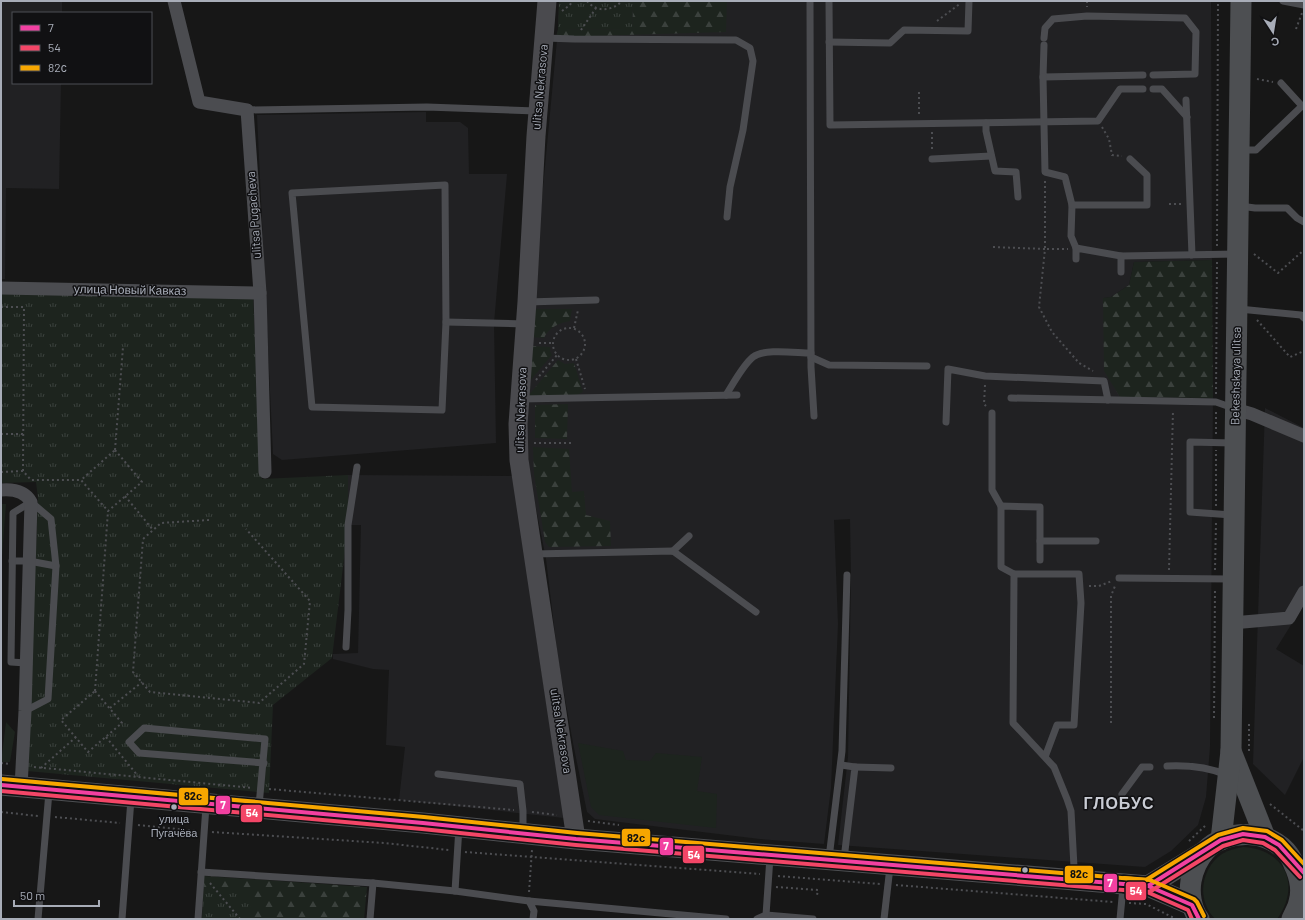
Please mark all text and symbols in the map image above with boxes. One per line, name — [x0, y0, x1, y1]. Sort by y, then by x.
legend — [12, 12, 152, 84]
north arrow — [1253, 12, 1293, 52]
text: 7 — [48, 20, 54, 34]
text: С — [1270, 35, 1280, 49]
text: 54 — [48, 40, 61, 54]
street label: ulitsa Nekrasova — [528, 44, 550, 130]
text: 82с — [48, 60, 67, 74]
street label: ulitsa Pugacheva — [243, 171, 263, 259]
street label: улица Новый Кавказ — [74, 281, 187, 298]
street label: Bekeshskaya ulitsa — [1227, 327, 1243, 425]
street label: ulitsa Nekrasova — [512, 367, 528, 453]
street label: ulitsa Nekrasova — [548, 687, 576, 774]
line badge: 82с — [178, 787, 209, 806]
text: 82с — [184, 789, 202, 802]
district label: ГЛОБУС — [1084, 793, 1154, 812]
line badge: 7 — [215, 795, 231, 815]
text: 7 — [220, 798, 226, 811]
marker: улица Пугачёва — [169, 802, 179, 812]
line badge: 54 — [240, 804, 263, 823]
text: 54 — [246, 806, 259, 819]
place label: улица Пугачёва — [151, 812, 198, 839]
line badge: 82с — [621, 828, 651, 847]
text: 82с — [627, 831, 645, 844]
line badge: 7 — [659, 837, 674, 856]
text: 7 — [663, 839, 669, 852]
line badge: 54 — [682, 845, 705, 864]
text: 54 — [688, 848, 701, 861]
unlabelled marker — [1020, 865, 1030, 875]
line badge: 82с — [1064, 865, 1094, 884]
text: 82с — [1070, 867, 1088, 880]
line badge: 7 — [1103, 873, 1118, 893]
text: 7 — [1107, 876, 1113, 889]
line badge: 54 — [1125, 881, 1147, 901]
scale bar — [14, 882, 99, 908]
text: 54 — [1130, 884, 1143, 897]
text: 50 m — [20, 888, 45, 902]

